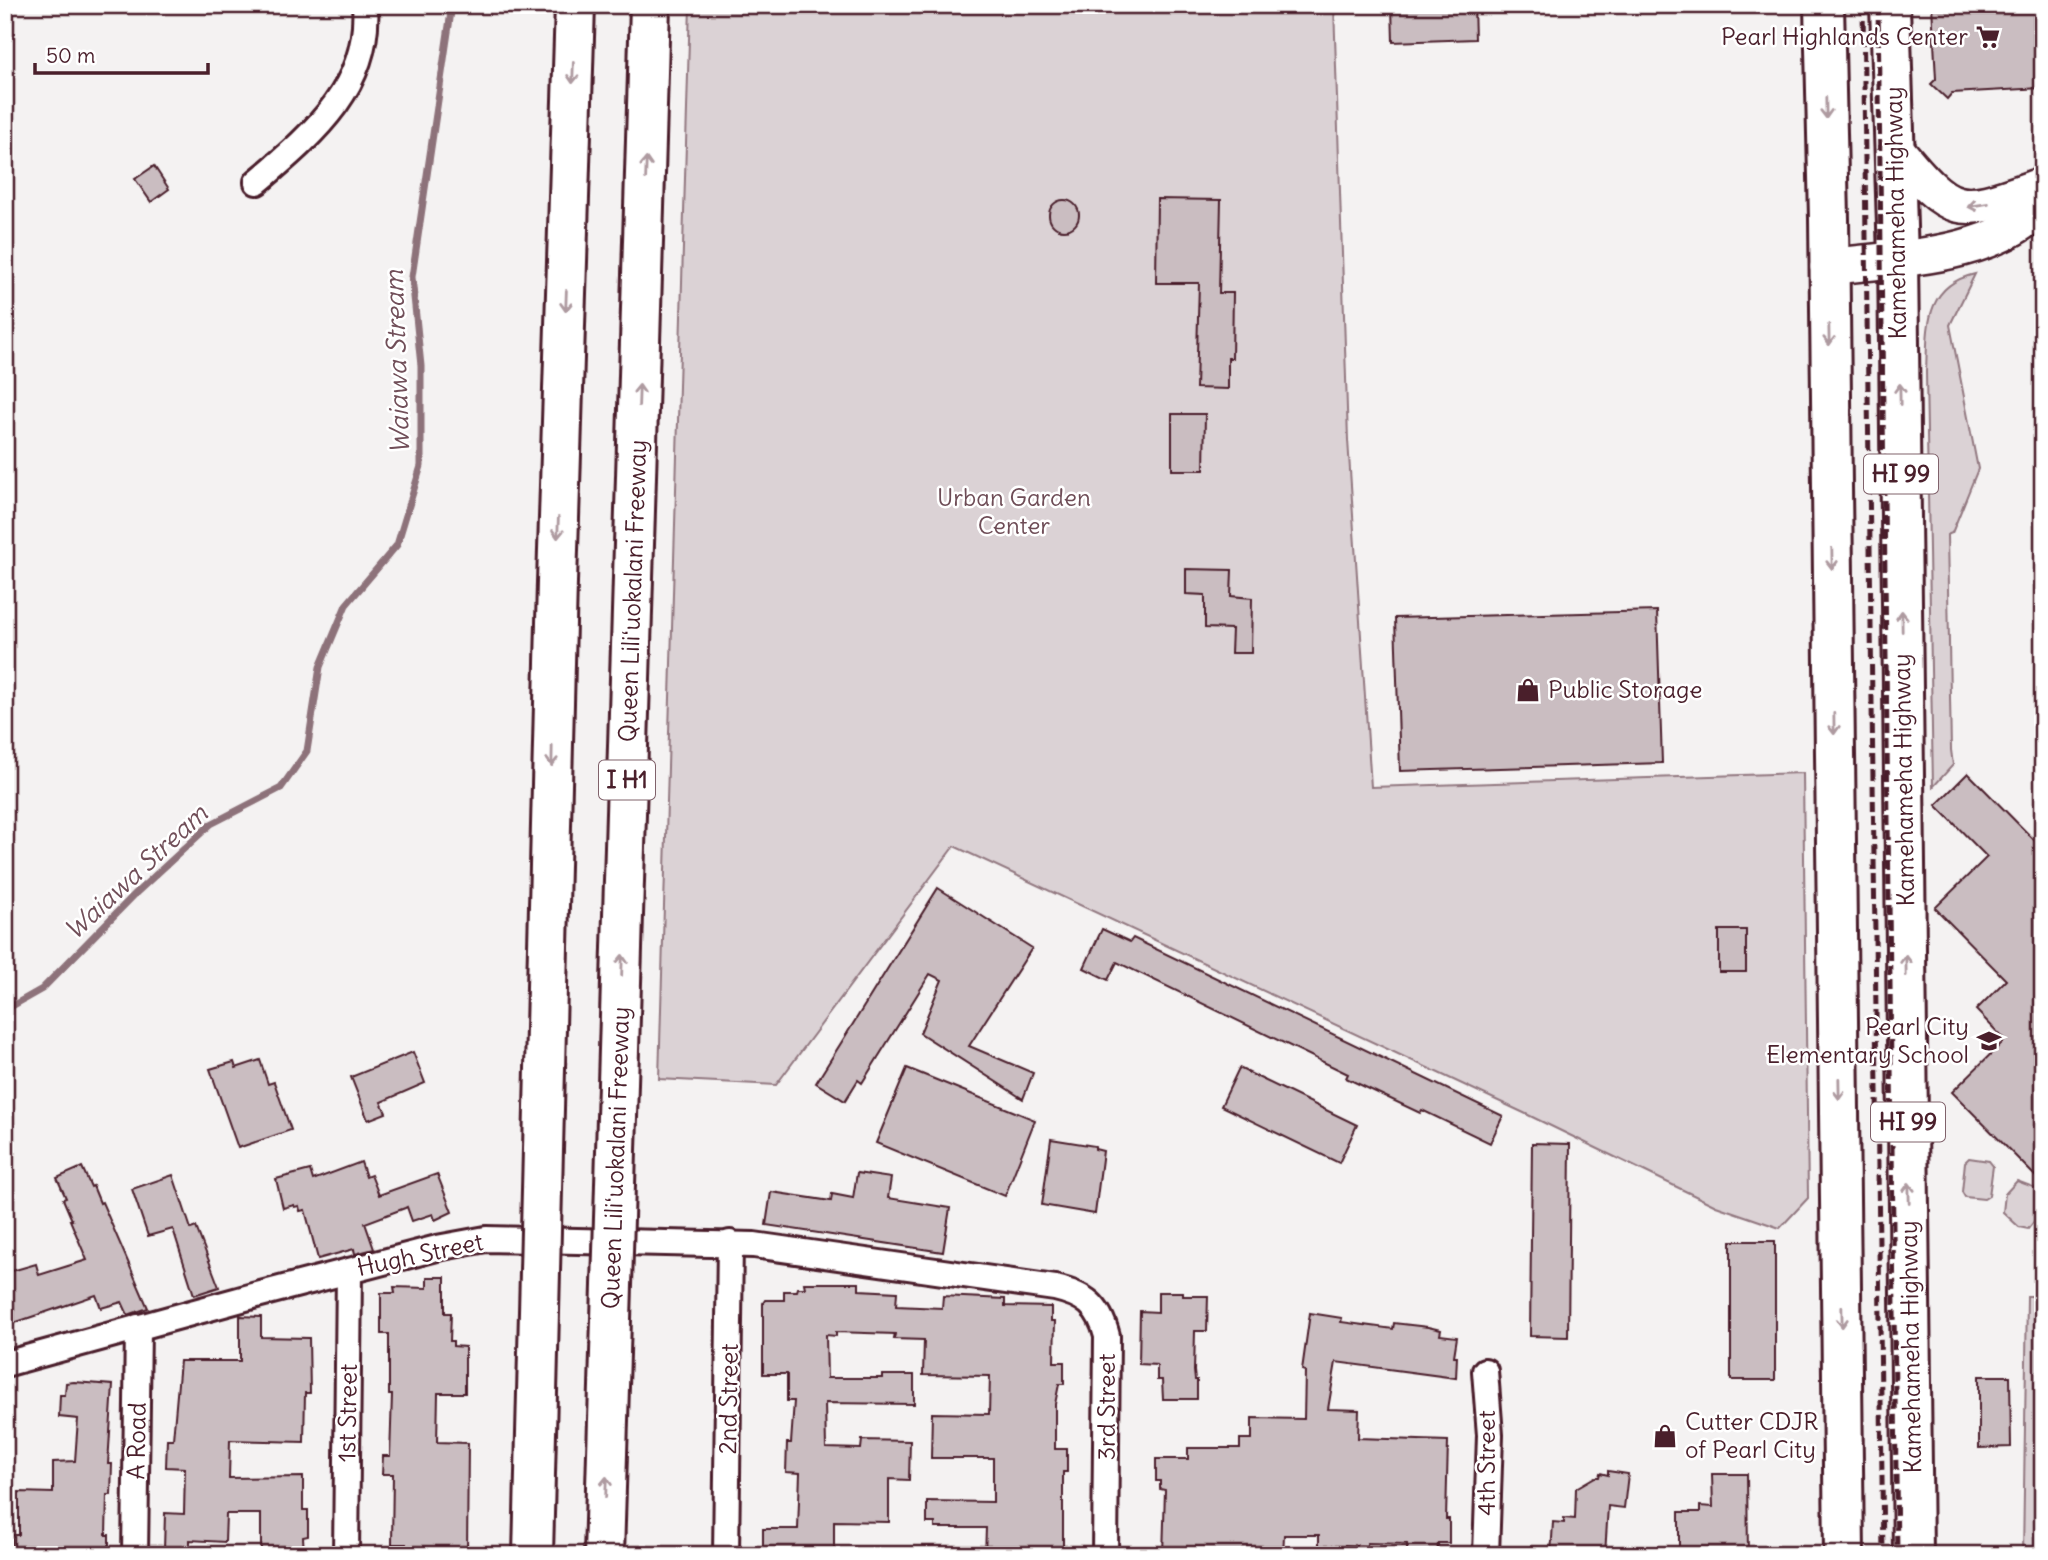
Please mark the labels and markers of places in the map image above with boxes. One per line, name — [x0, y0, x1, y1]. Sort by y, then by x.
place label: Pearl Highlands Center — [1721, 21, 1968, 51]
supermarket icon: Pearl Highlands Center — [1974, 23, 2002, 51]
place label: Public Storage — [1548, 674, 1702, 704]
shop icon: Public Storage — [1514, 676, 1542, 704]
place label: Pearl City Elementary School — [1766, 1011, 1969, 1069]
school or university icon: Pearl City Elementary School — [1975, 1027, 2003, 1055]
place label: Cutter CDJR of Pearl City — [1685, 1406, 1818, 1464]
shop icon: Cutter CDJR of Pearl City — [1651, 1422, 1679, 1450]

